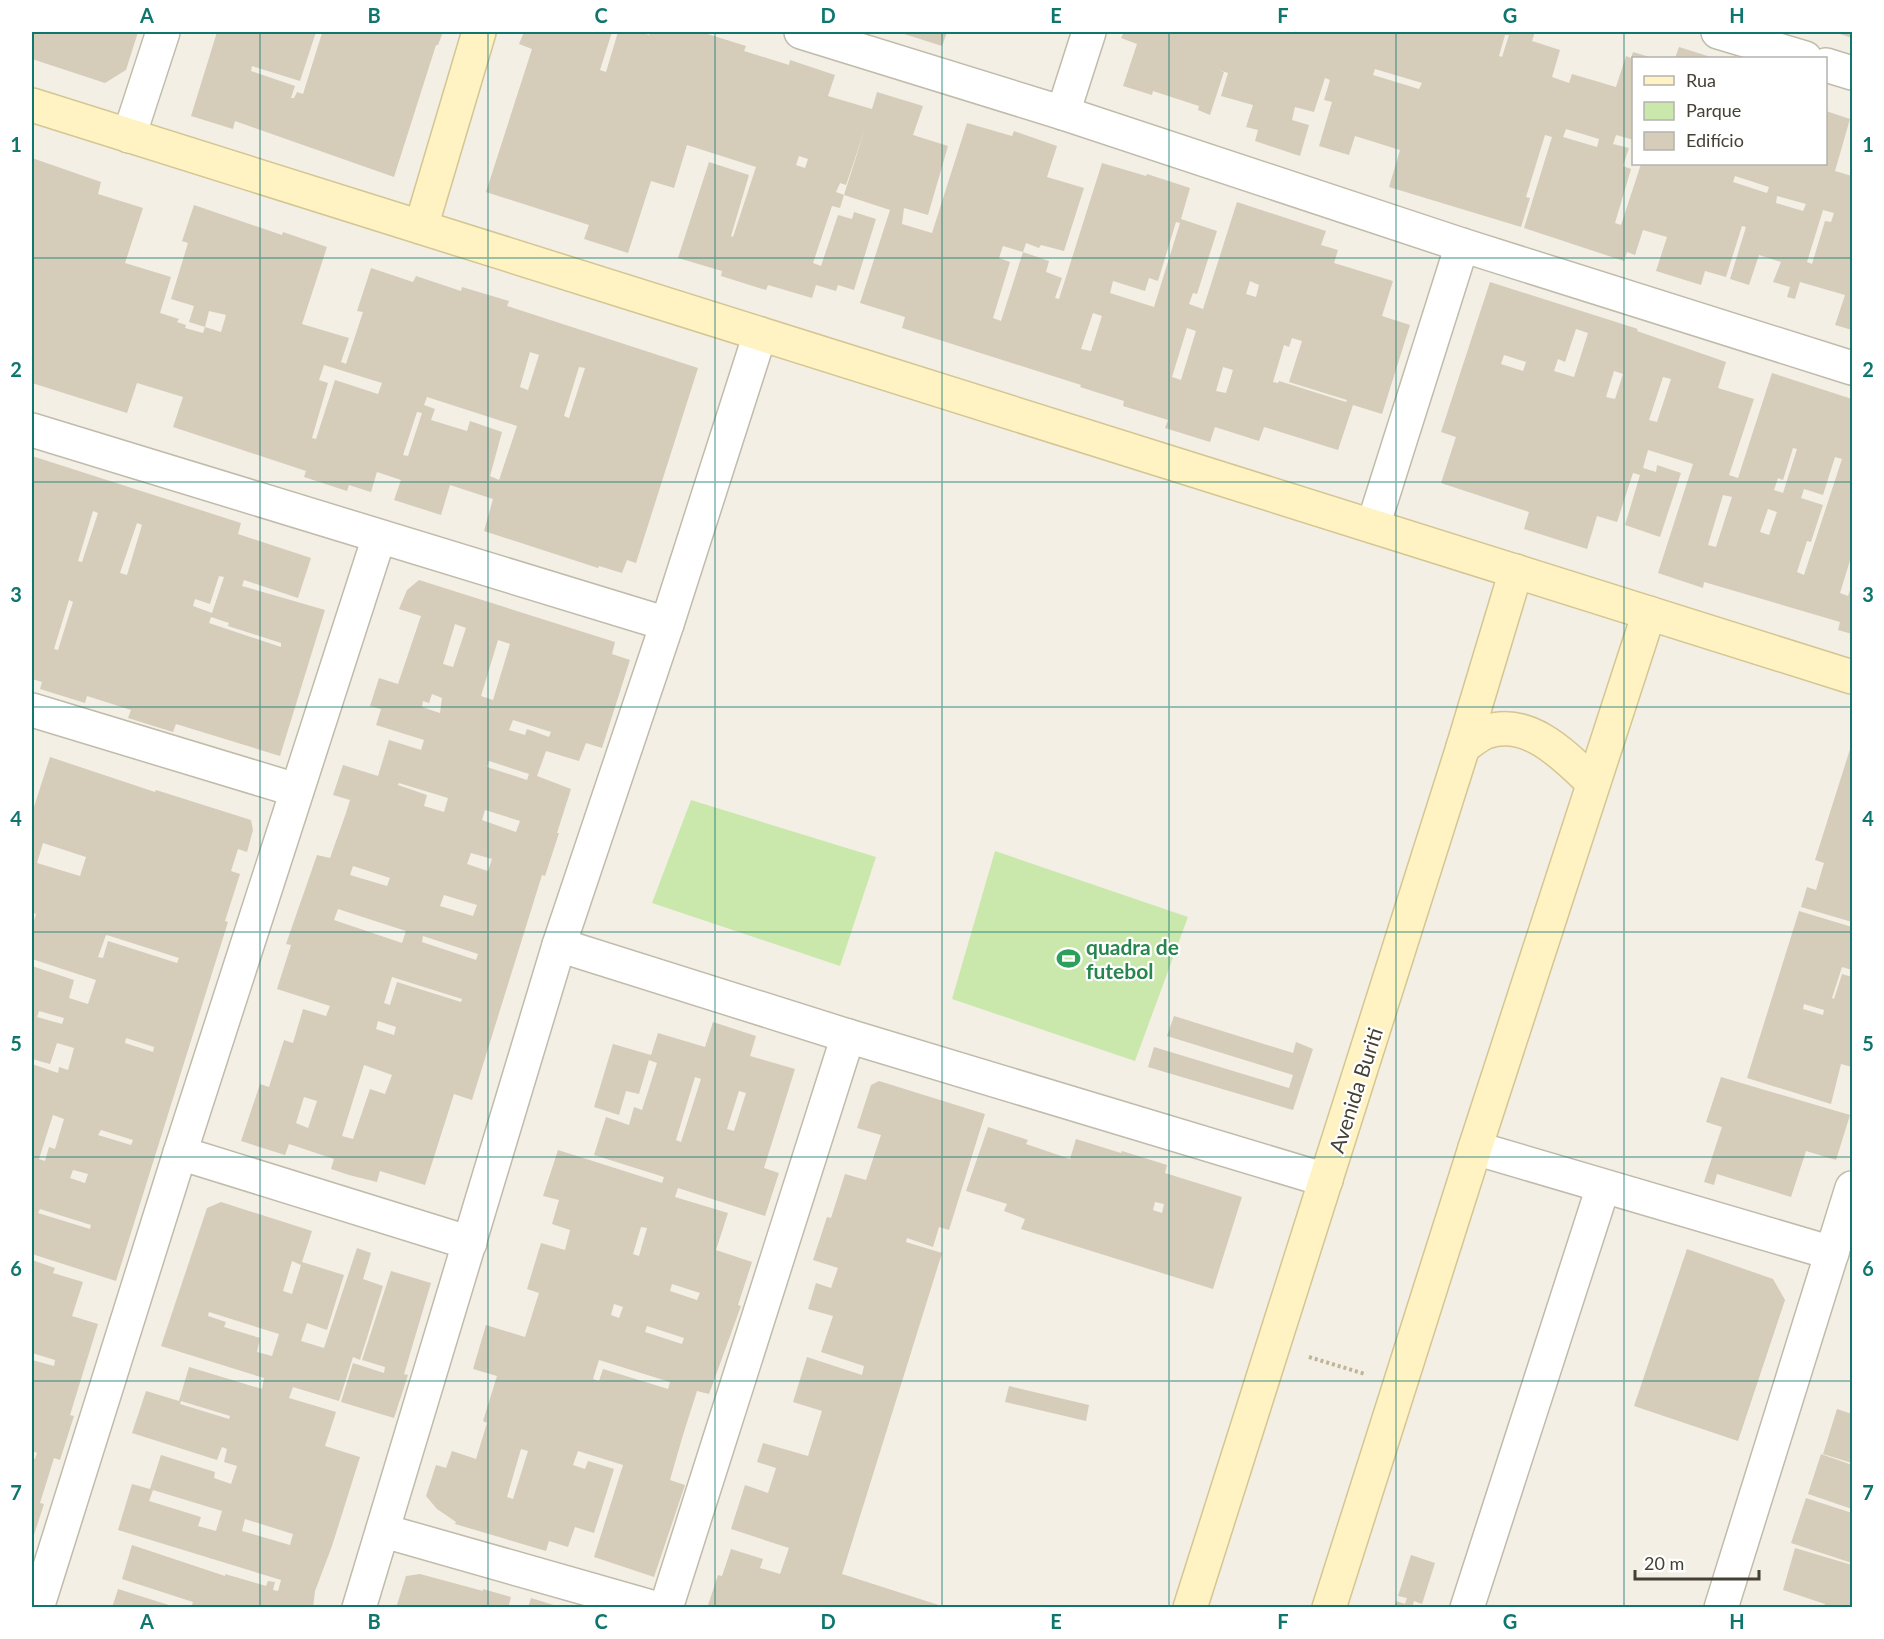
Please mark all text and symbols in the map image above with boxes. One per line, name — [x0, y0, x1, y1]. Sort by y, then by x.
text: A — [139, 3, 154, 27]
text: B — [367, 3, 381, 27]
text: C — [594, 3, 608, 27]
text: D — [820, 3, 836, 27]
text: E — [1050, 3, 1062, 27]
text: F — [1277, 3, 1289, 27]
text: G — [1503, 3, 1517, 27]
text: H — [1729, 3, 1745, 27]
legend — [1632, 57, 1827, 165]
text: Rua — [1686, 69, 1716, 91]
text: Parque — [1686, 99, 1741, 121]
text: Edifício — [1686, 129, 1744, 151]
text: 1 — [10, 132, 22, 156]
text: 1 — [1862, 132, 1874, 156]
text: 2 — [10, 357, 22, 381]
text: 2 — [1862, 357, 1874, 381]
text: 3 — [10, 582, 22, 606]
text: 3 — [1862, 582, 1874, 606]
text: 4 — [10, 806, 22, 830]
text: 4 — [1862, 806, 1874, 830]
place label: quadra de futebol — [1086, 934, 1179, 983]
sports icon: quadra de futebol — [1055, 945, 1081, 971]
street label: Avenida Buriti — [1323, 1024, 1387, 1156]
text: 5 — [10, 1031, 22, 1055]
text: 5 — [1862, 1031, 1874, 1055]
text: 6 — [10, 1256, 22, 1280]
text: 6 — [1862, 1256, 1874, 1280]
text: 7 — [10, 1480, 22, 1504]
text: 7 — [1862, 1480, 1874, 1504]
scale bar — [1635, 1543, 1760, 1581]
text: 20 m — [1644, 1552, 1684, 1574]
text: A — [139, 1609, 154, 1633]
text: B — [367, 1609, 381, 1633]
text: C — [594, 1609, 608, 1633]
text: D — [820, 1609, 836, 1633]
text: E — [1050, 1609, 1062, 1633]
text: F — [1277, 1609, 1289, 1633]
text: G — [1503, 1609, 1517, 1633]
text: H — [1729, 1609, 1745, 1633]

